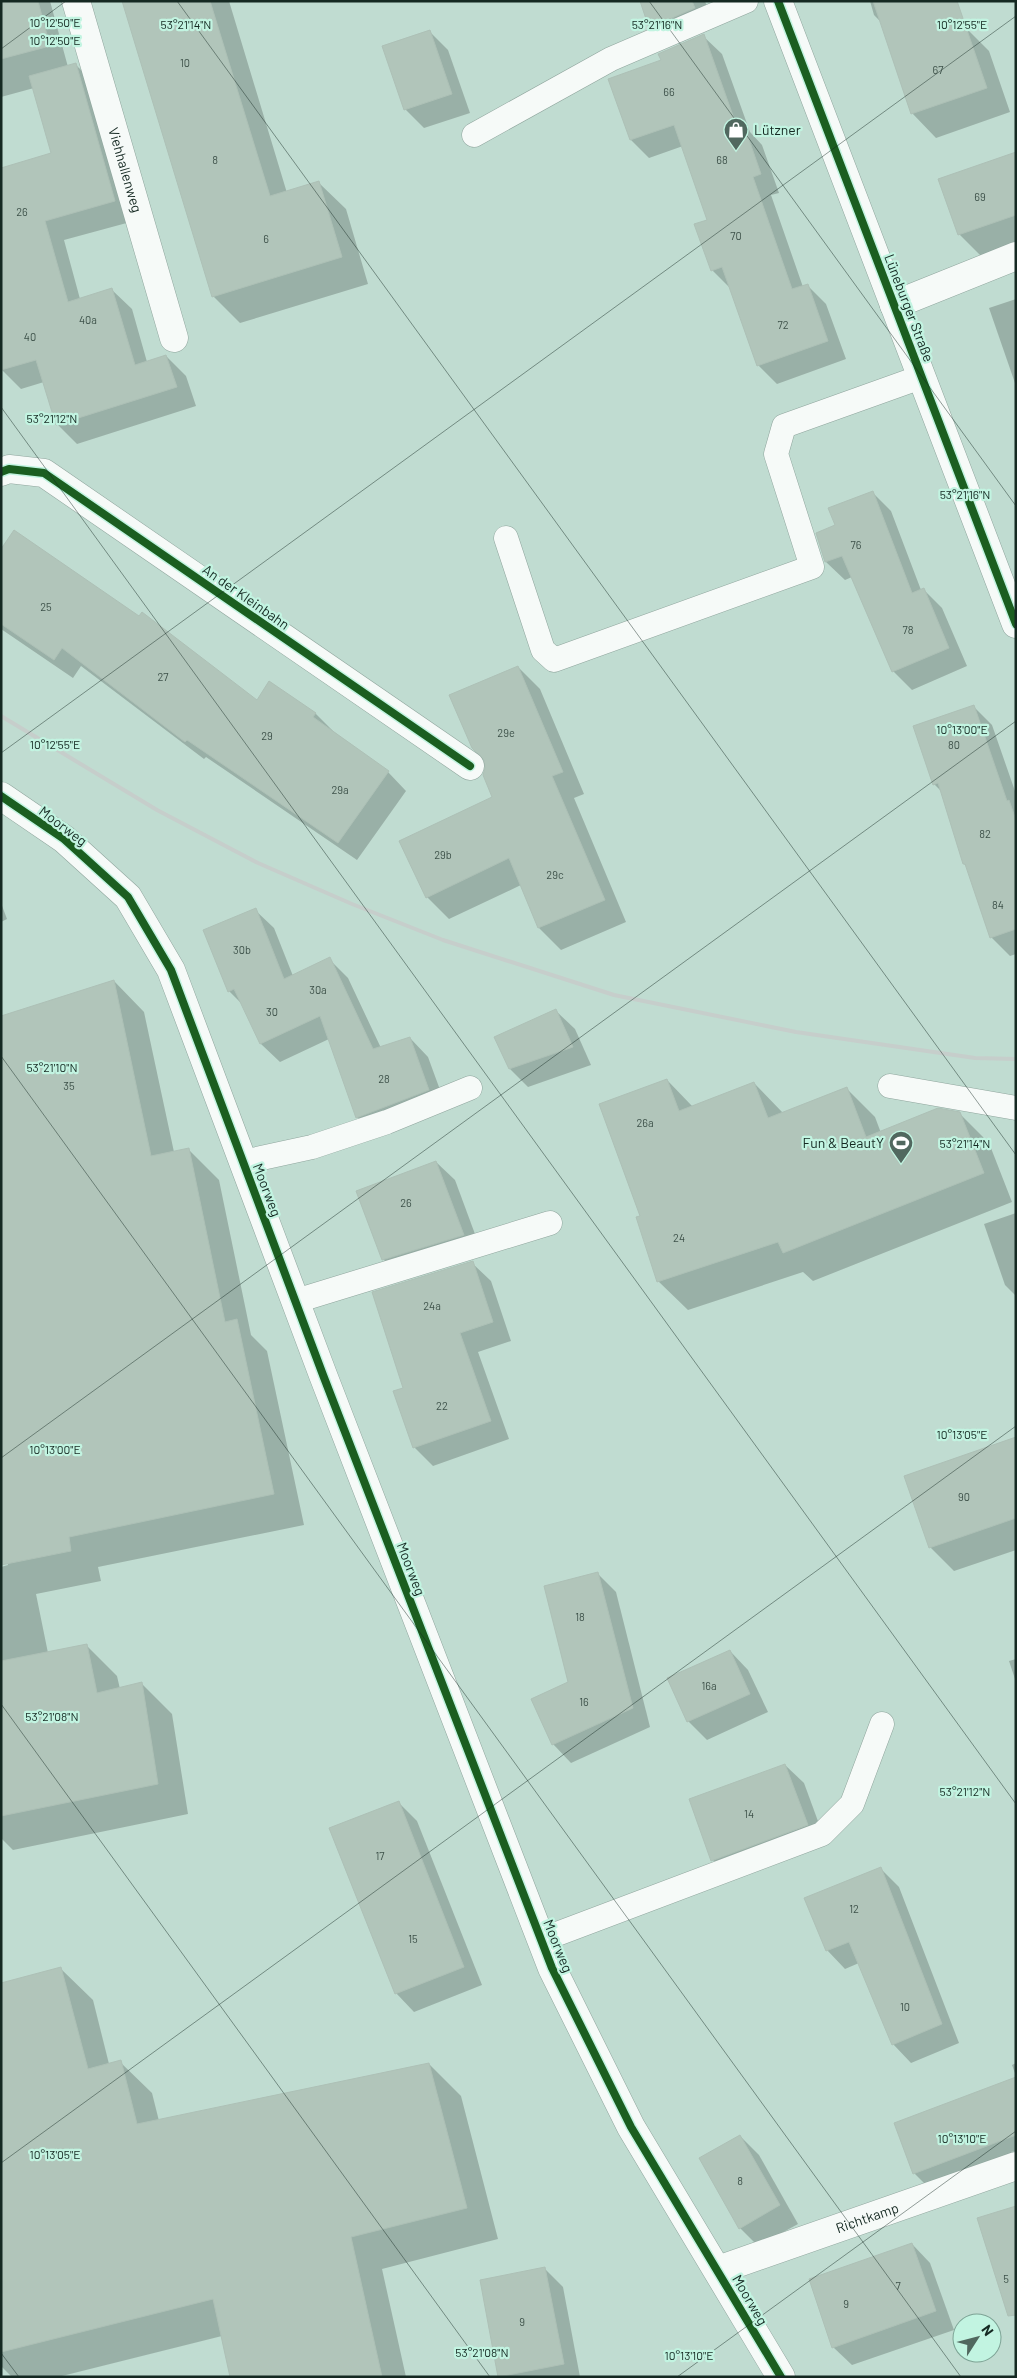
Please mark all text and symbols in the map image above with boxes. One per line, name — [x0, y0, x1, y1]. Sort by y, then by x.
text: 10°12'50"E — [29, 15, 81, 29]
text: 53°21'14"N — [161, 17, 211, 31]
text: 53°21'16"N — [632, 17, 682, 31]
text: 10°12'55"E — [937, 17, 987, 31]
text: 10°12'50"E — [29, 33, 81, 47]
house number: 10 — [180, 56, 190, 69]
house number: 67 — [933, 63, 943, 76]
house number: 66 — [663, 85, 675, 98]
shop icon: Lützner — [723, 117, 749, 151]
place label: Lützner — [754, 121, 801, 138]
street label: Viehhallenweg — [105, 125, 146, 214]
house number: 8 — [212, 153, 218, 166]
house number: 68 — [716, 153, 728, 166]
house number: 69 — [974, 190, 986, 203]
house number: 26 — [16, 205, 28, 218]
house number: 70 — [730, 229, 742, 242]
house number: 6 — [263, 232, 269, 245]
street label: Lüneburger Straße — [881, 252, 938, 364]
house number: 40a — [79, 313, 97, 326]
house number: 72 — [777, 318, 789, 331]
house number: 40 — [24, 330, 36, 343]
text: 53°21'12"N — [27, 411, 77, 425]
text: 53°21'16"N — [940, 487, 990, 501]
house number: 76 — [851, 538, 862, 551]
street label: An der Kleinbahn — [200, 560, 293, 633]
house number: 25 — [40, 600, 52, 613]
house number: 78 — [903, 623, 914, 636]
house number: 27 — [157, 670, 169, 683]
text: 10°13'00"E — [936, 722, 988, 736]
house number: 29e — [497, 726, 515, 739]
house number: 29 — [261, 729, 273, 742]
text: 10°12'55"E — [30, 737, 80, 751]
house number: 80 — [948, 738, 960, 751]
house number: 29a — [331, 783, 349, 796]
street label: Moorweg — [36, 802, 91, 849]
house number: 82 — [979, 827, 991, 840]
house number: 29b — [434, 848, 452, 861]
house number: 29c — [546, 868, 564, 881]
house number: 84 — [992, 898, 1004, 911]
house number: 30b — [233, 943, 251, 956]
house number: 30a — [309, 983, 327, 996]
house number: 30 — [266, 1005, 278, 1018]
text: 53°21'10"N — [26, 1060, 78, 1074]
house number: 28 — [378, 1072, 390, 1085]
house number: 35 — [63, 1079, 75, 1092]
house number: 26a — [636, 1116, 654, 1129]
sports icon: Fun & BeautY — [888, 1130, 914, 1164]
place label: Fun & BeautY — [803, 1134, 884, 1151]
text: 53°21'14"N — [940, 1136, 990, 1150]
street label: Moorweg — [250, 1161, 285, 1219]
house number: 26 — [400, 1196, 412, 1209]
house number: 24 — [673, 1231, 685, 1244]
house number: 24a — [423, 1299, 441, 1312]
house number: 22 — [436, 1399, 448, 1412]
text: 10°13'05"E — [937, 1427, 987, 1441]
text: 10°13'00"E — [29, 1442, 81, 1456]
house number: 90 — [958, 1490, 970, 1503]
street label: Moorweg — [394, 1540, 429, 1598]
house number: 18 — [575, 1610, 585, 1623]
house number: 16a — [701, 1679, 717, 1692]
house number: 16 — [579, 1695, 589, 1708]
text: 53°21'08"N — [25, 1709, 79, 1723]
text: 53°21'12"N — [940, 1784, 990, 1798]
house number: 14 — [744, 1807, 754, 1820]
house number: 17 — [375, 1849, 385, 1862]
house number: 12 — [849, 1902, 859, 1915]
street label: Moorweg — [540, 1917, 577, 1975]
house number: 15 — [408, 1932, 418, 1945]
house number: 10 — [900, 2000, 910, 2013]
text: 10°13'10"E — [938, 2131, 986, 2145]
text: 10°13'05"E — [30, 2147, 80, 2161]
house number: 8 — [737, 2174, 743, 2187]
street label: Richtkamp — [833, 2199, 901, 2236]
street label: Moorweg — [729, 2271, 772, 2328]
house number: 5 — [1003, 2272, 1009, 2285]
house number: 7 — [895, 2279, 901, 2292]
house number: 9 — [843, 2297, 849, 2310]
north arrow — [952, 2313, 1002, 2363]
house number: 9 — [519, 2315, 525, 2328]
text: N — [978, 2321, 998, 2339]
text: 53°21'08"N — [455, 2345, 509, 2359]
text: 10°13'10"E — [665, 2348, 713, 2362]

